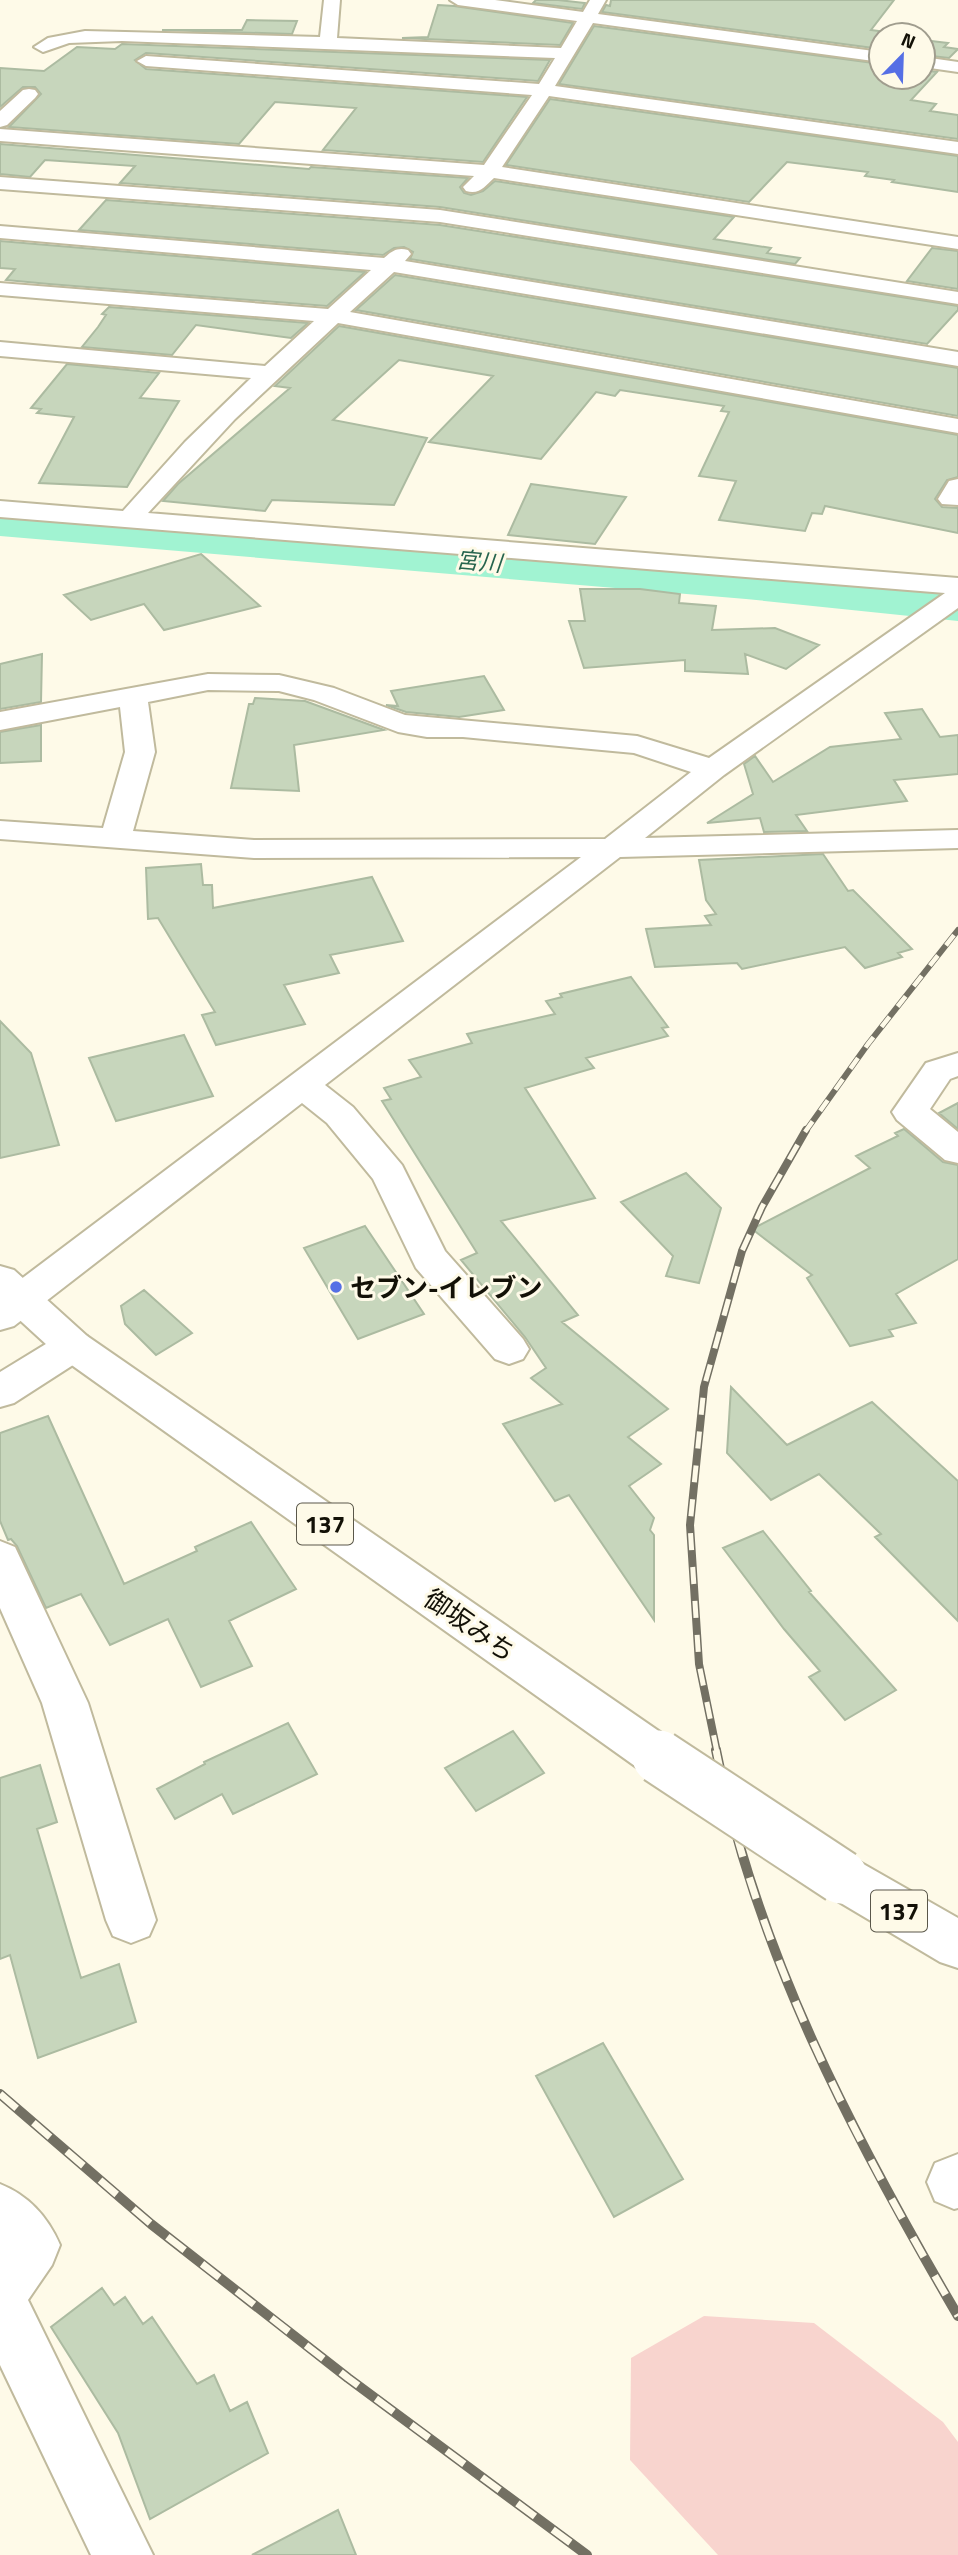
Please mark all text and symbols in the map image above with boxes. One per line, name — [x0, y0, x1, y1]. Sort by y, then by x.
north arrow — [867, 21, 937, 91]
text: N — [897, 24, 921, 56]
water label: 宮川 — [455, 542, 506, 581]
place label: セブン-イレブン — [350, 1268, 543, 1307]
marker: セブン-イレブン — [328, 1279, 344, 1295]
road number: 137 — [297, 1504, 353, 1544]
street label: 御坂みち — [416, 1579, 524, 1671]
road number: 137 — [871, 1890, 927, 1932]

